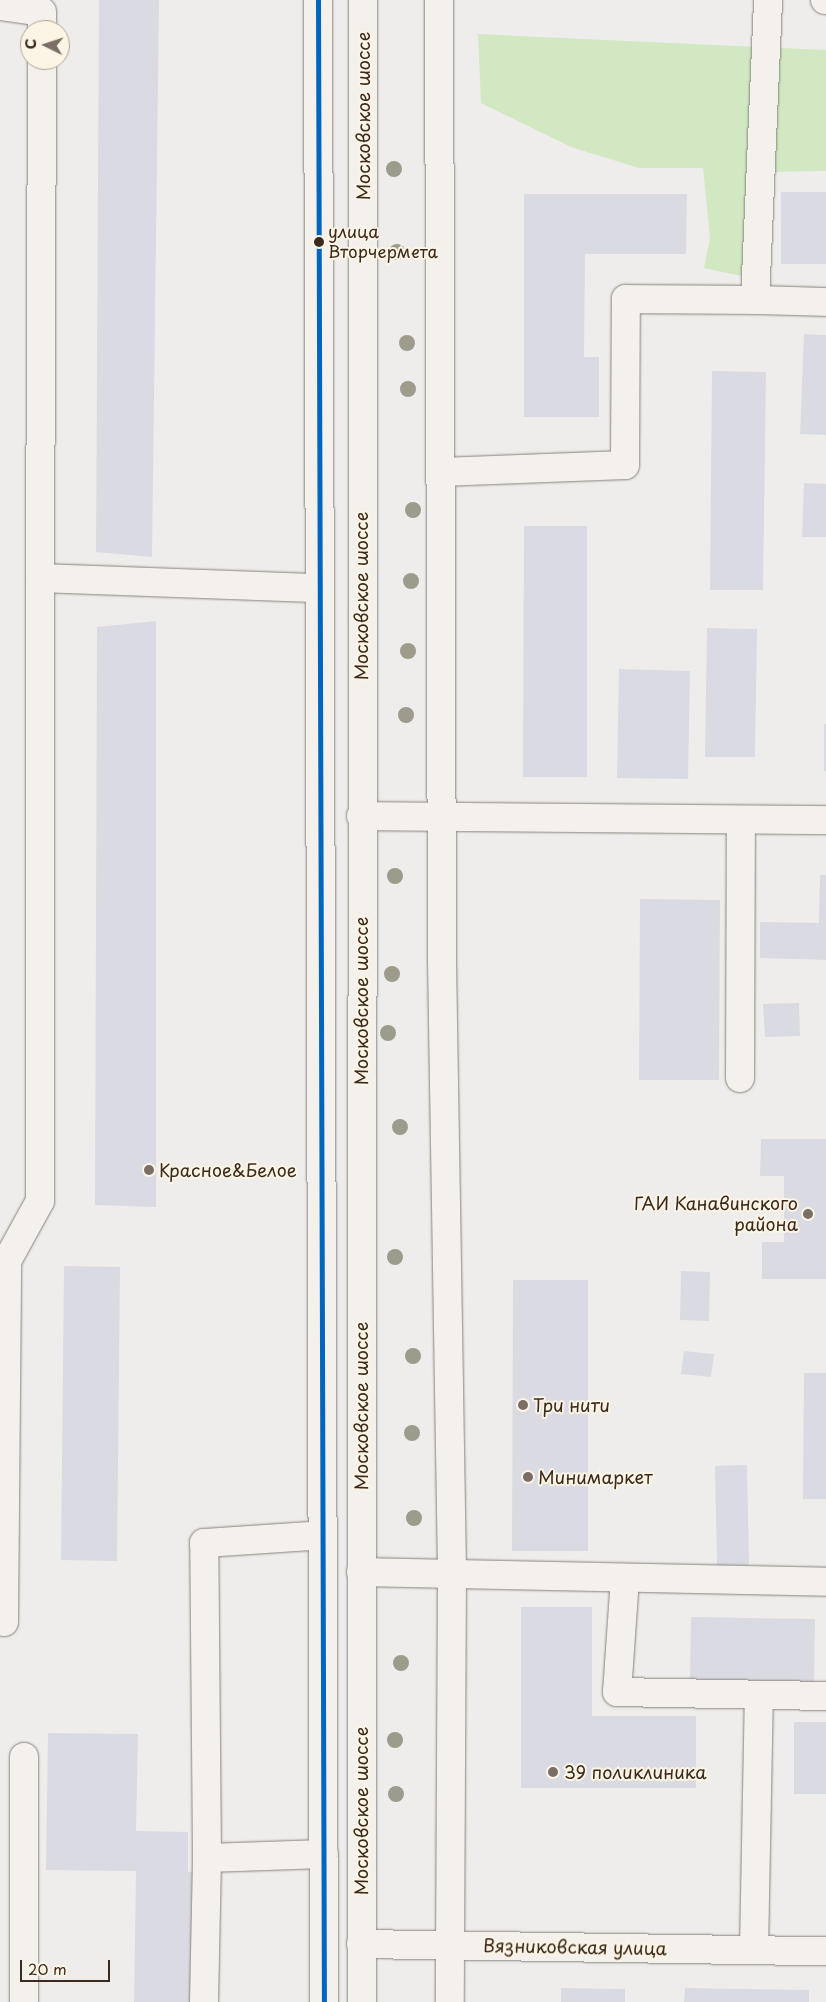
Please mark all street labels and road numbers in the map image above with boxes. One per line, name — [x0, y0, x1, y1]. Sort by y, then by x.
street label: Московское шоссе — [352, 32, 374, 200]
street label: Московское шоссе — [350, 512, 372, 680]
street label: Московское шоссе — [350, 917, 372, 1085]
street label: Московское шоссе — [350, 1322, 372, 1490]
street label: Московское шоссе — [350, 1727, 372, 1895]
street label: Вязниковская улица — [482, 1935, 668, 1959]

